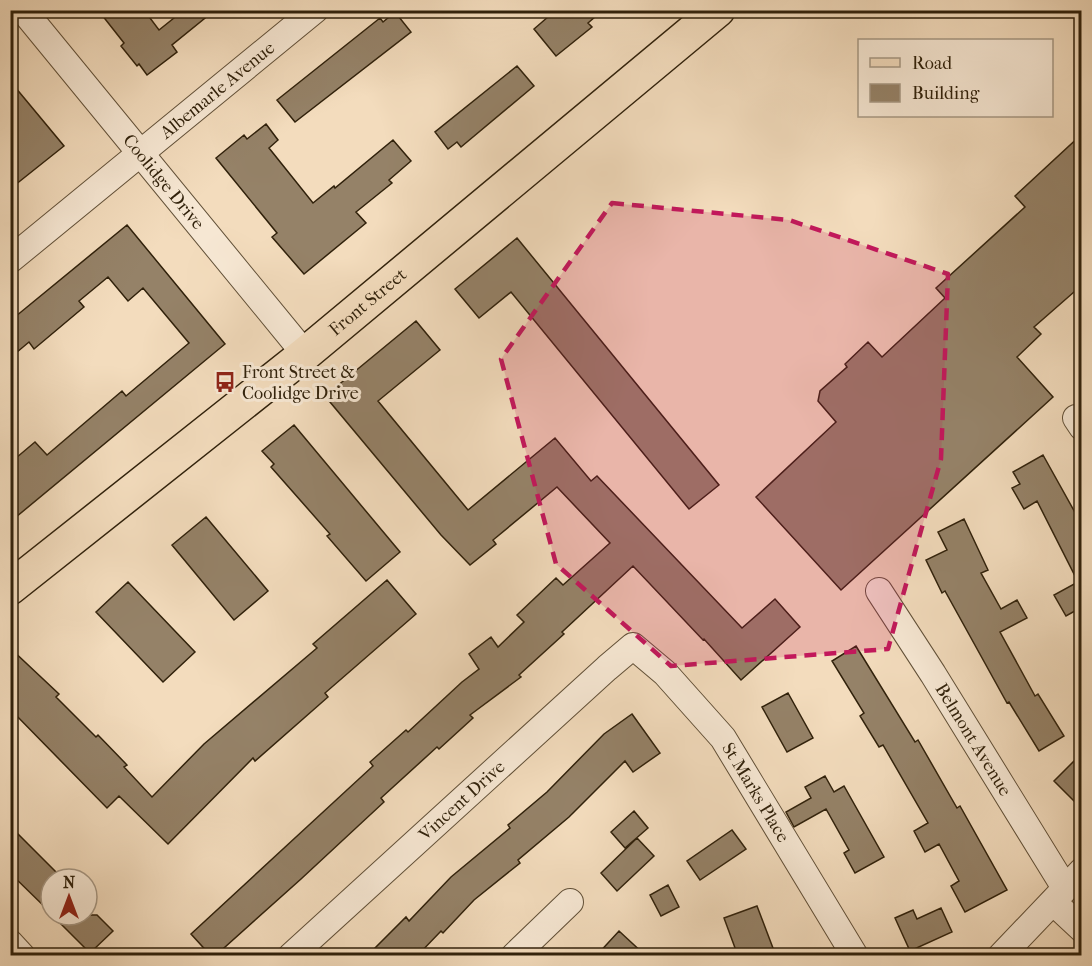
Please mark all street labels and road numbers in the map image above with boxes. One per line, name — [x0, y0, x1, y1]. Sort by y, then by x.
street label: Albemarle Avenue — [155, 37, 279, 144]
street label: Coolidge Drive — [118, 130, 209, 234]
street label: Front Street — [325, 264, 411, 341]
street label: Belmont Avenue — [930, 680, 1016, 800]
street label: St Marks Place — [717, 739, 794, 846]
street label: Vincent Drive — [414, 756, 509, 846]

